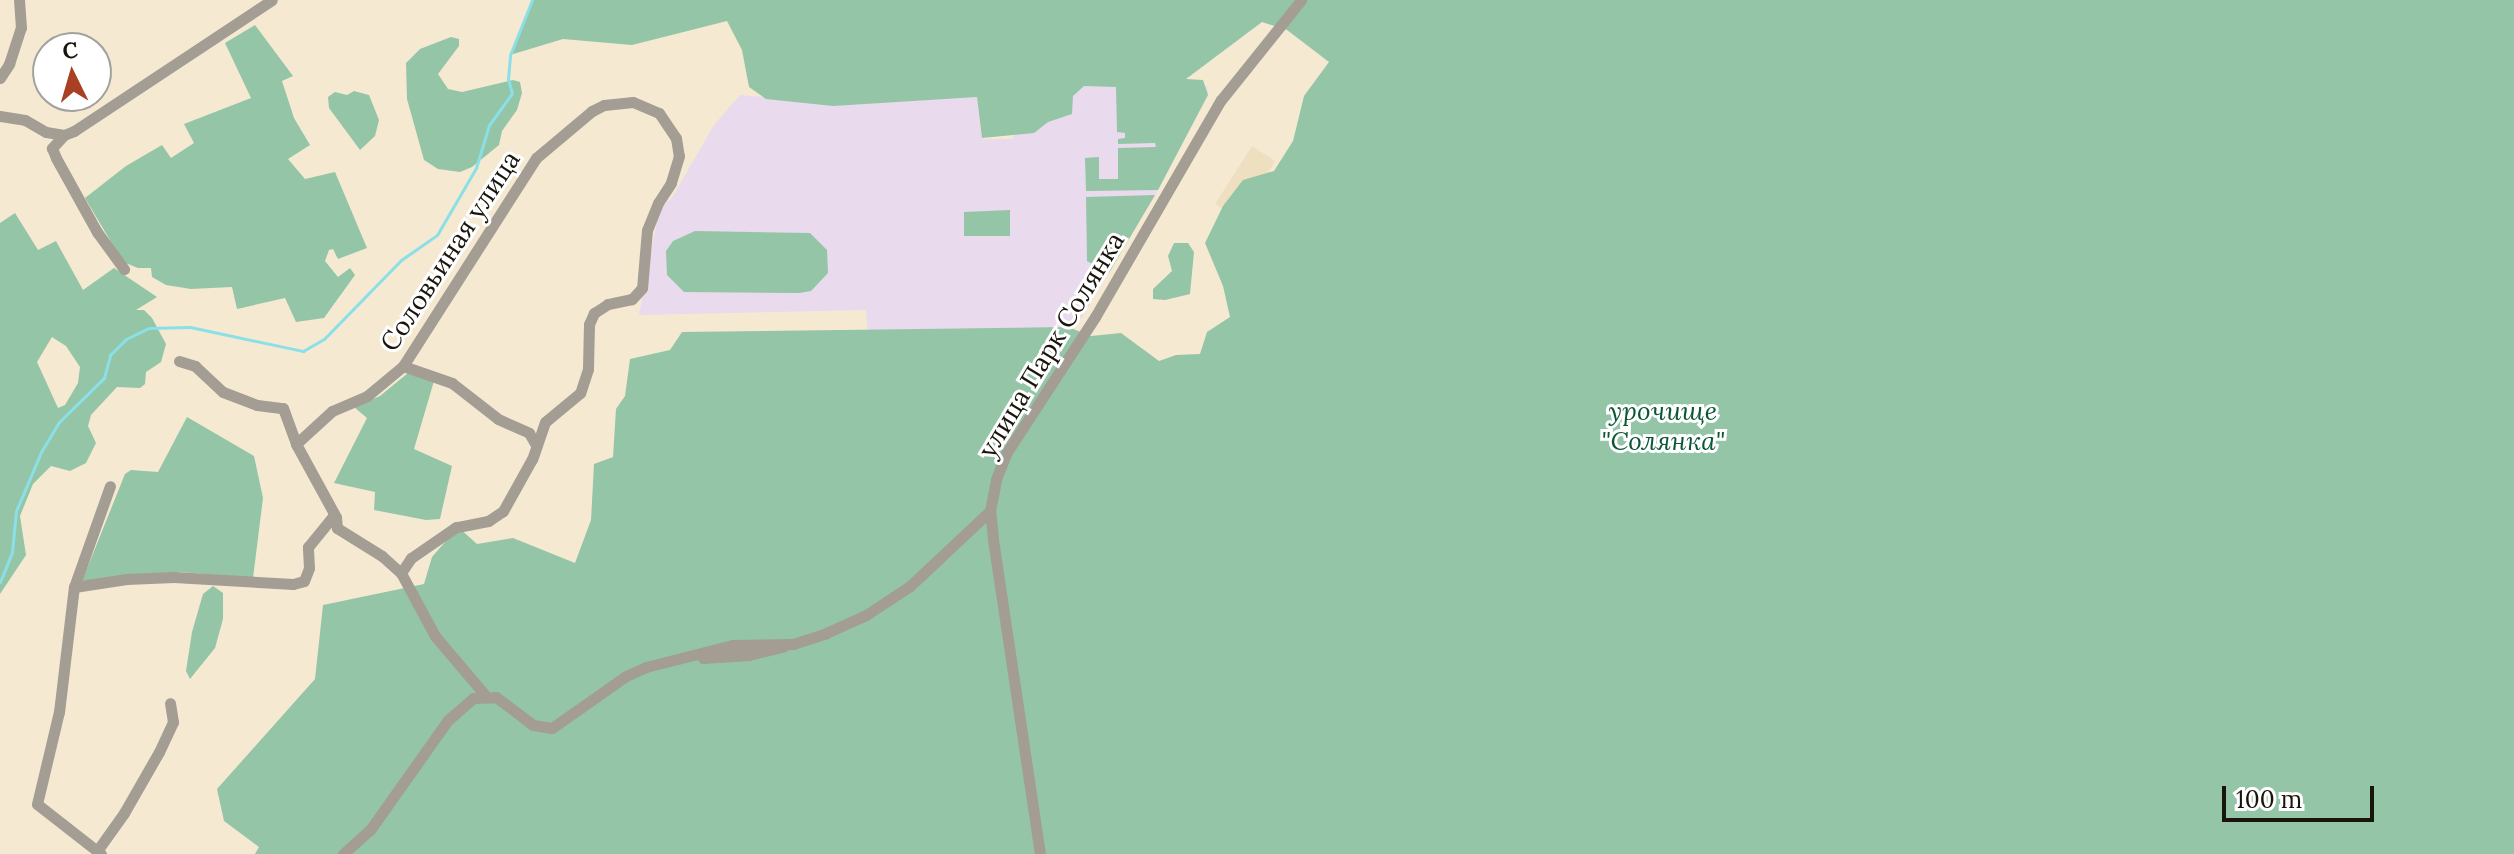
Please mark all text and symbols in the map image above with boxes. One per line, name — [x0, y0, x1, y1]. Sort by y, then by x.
north arrow — [32, 32, 112, 112]
text: С — [61, 35, 79, 65]
street label: Соловьиная улица — [374, 145, 526, 357]
street label: улица Парк Солянка — [971, 227, 1131, 463]
park label: урочище "Солянка" — [1601, 395, 1725, 456]
scale bar — [2226, 770, 2378, 820]
text: 100 m — [2236, 784, 2302, 815]

